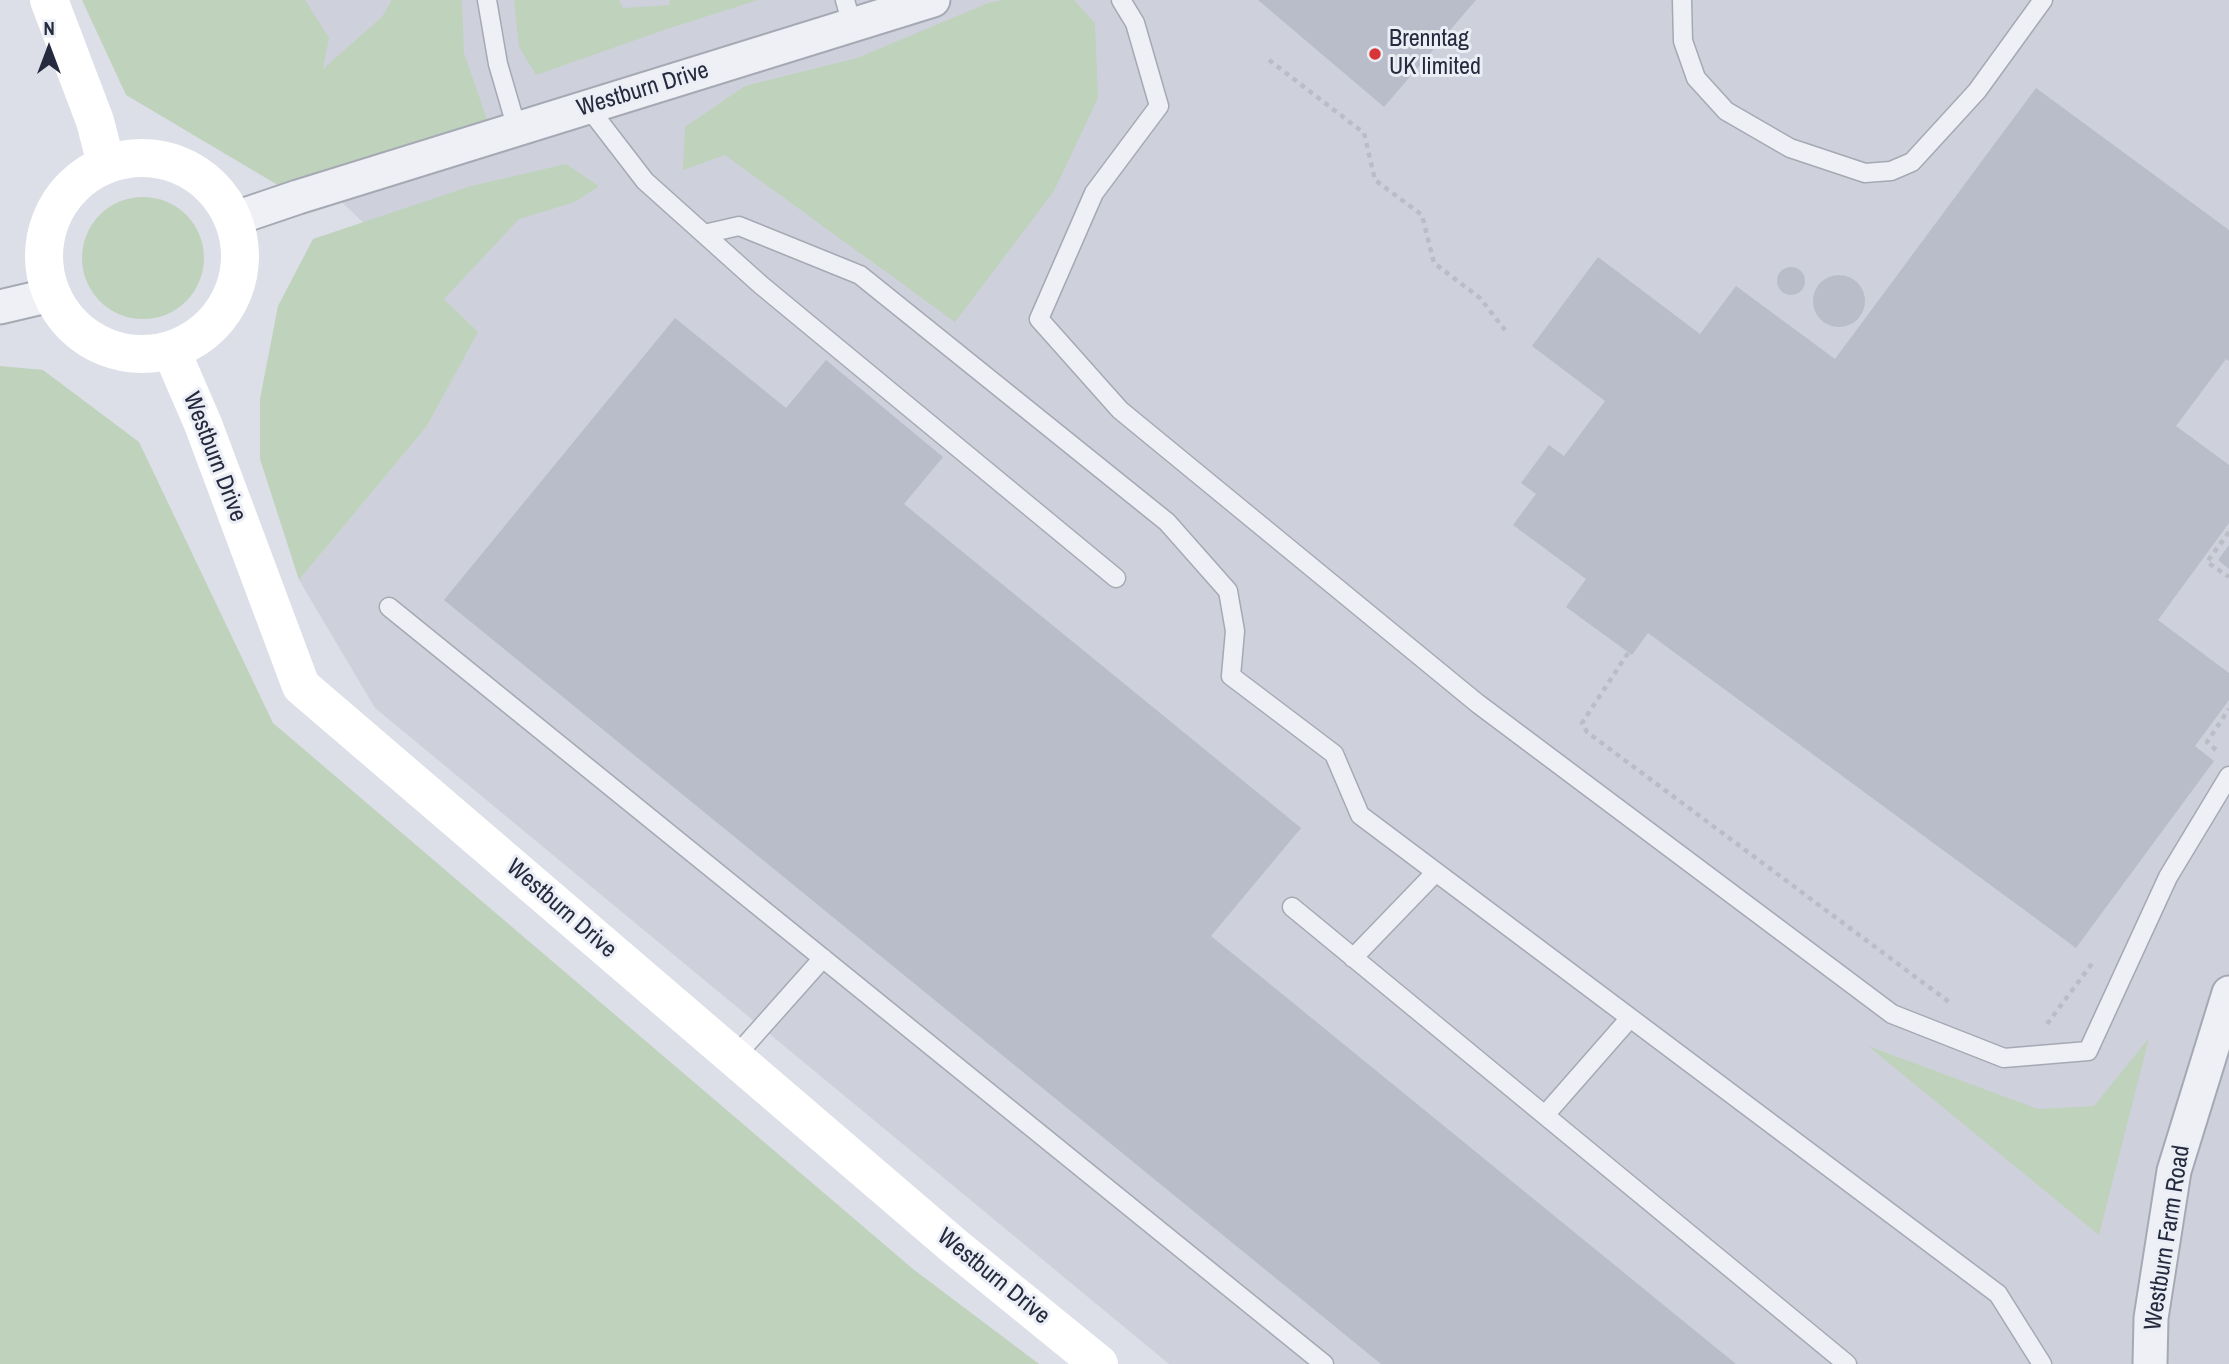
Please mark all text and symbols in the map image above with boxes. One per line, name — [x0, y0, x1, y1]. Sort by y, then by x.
north arrow — [14, 14, 84, 84]
text: N — [43, 15, 55, 41]
place label: Brenntag UK limited — [1389, 26, 1481, 82]
marker: Brenntag UK limited — [1367, 46, 1383, 62]
street label: Westburn Drive — [574, 56, 712, 124]
street label: Westburn Drive — [176, 388, 252, 526]
street label: Westburn Drive — [500, 853, 622, 965]
street label: Westburn Farm Road — [2139, 1143, 2197, 1333]
street label: Westburn Drive — [931, 1223, 1055, 1331]

